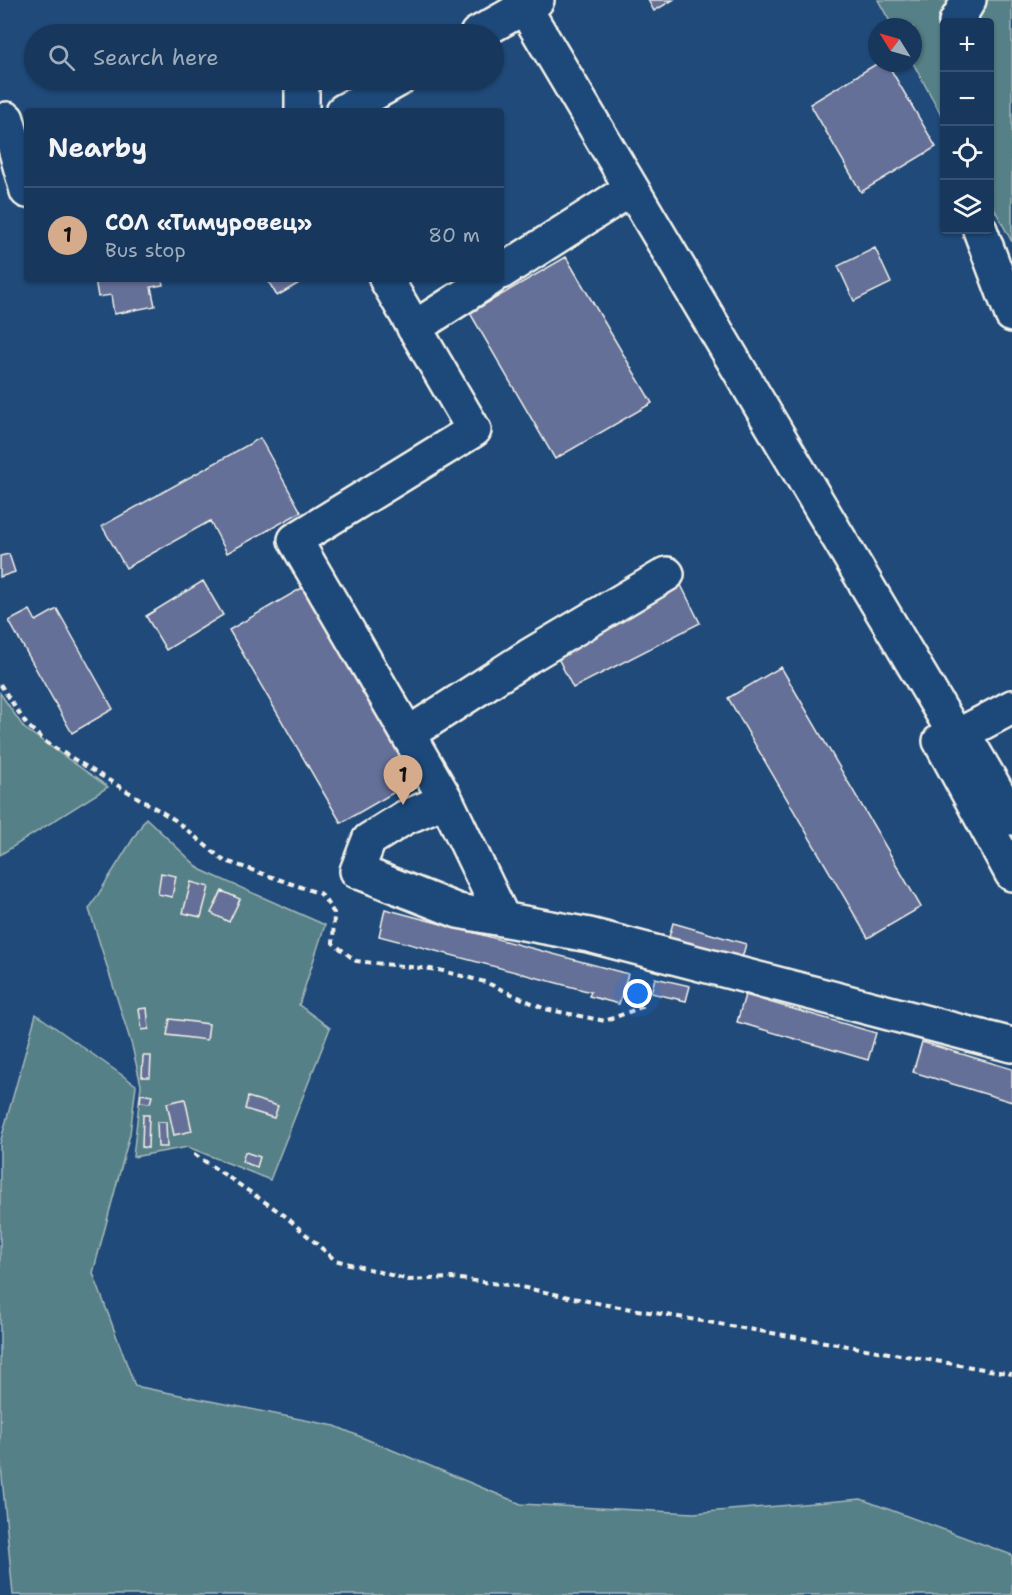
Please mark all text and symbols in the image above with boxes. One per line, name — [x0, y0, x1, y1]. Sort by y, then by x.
north arrow — [868, 18, 922, 72]
map controls — [940, 18, 994, 234]
button: + — [940, 18, 994, 72]
search box — [24, 24, 504, 90]
icon: search — [45, 41, 78, 74]
text: Search here — [93, 43, 219, 72]
button: − — [940, 72, 994, 126]
button: locate — [940, 126, 994, 180]
text: Nearby — [48, 130, 147, 165]
button: layers — [940, 180, 994, 234]
text: СОЛ «Тимуровец» — [105, 208, 312, 237]
text: 1 — [63, 222, 72, 248]
text: 80 m — [428, 222, 480, 248]
text: Bus stop — [105, 237, 186, 263]
pin: 1 — [384, 756, 422, 805]
your location — [623, 979, 652, 1008]

